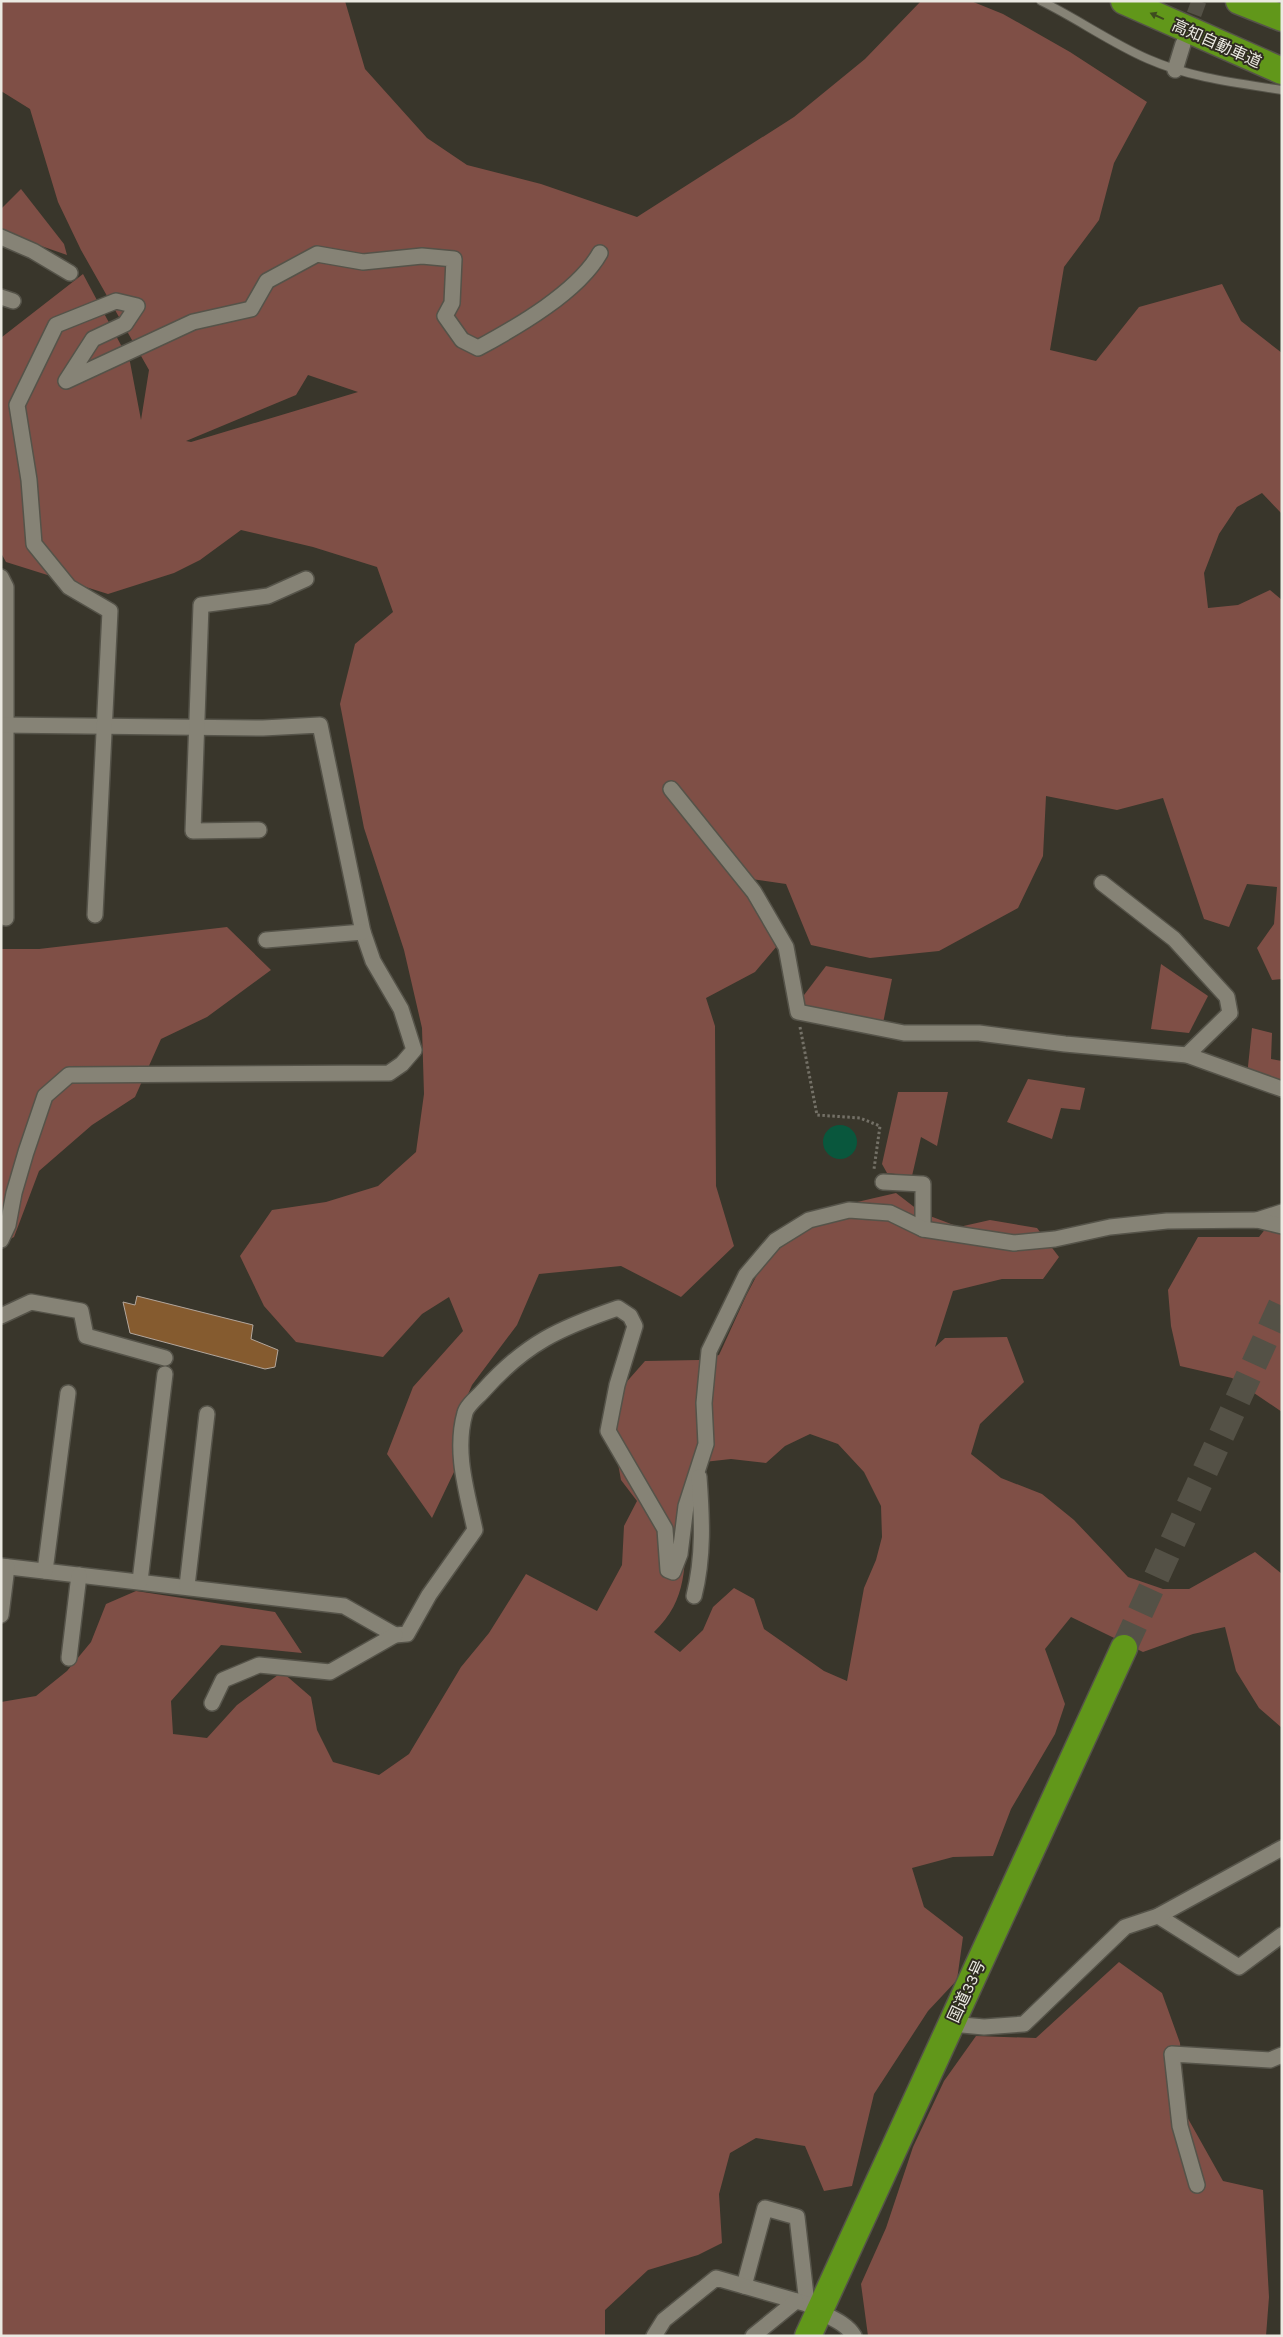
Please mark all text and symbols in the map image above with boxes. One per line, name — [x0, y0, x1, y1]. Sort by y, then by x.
one-way arrow — [1150, 12, 1164, 20]
street label: 高知自動車道 — [1169, 15, 1265, 72]
street label: 国道33号 — [944, 1957, 989, 2026]

